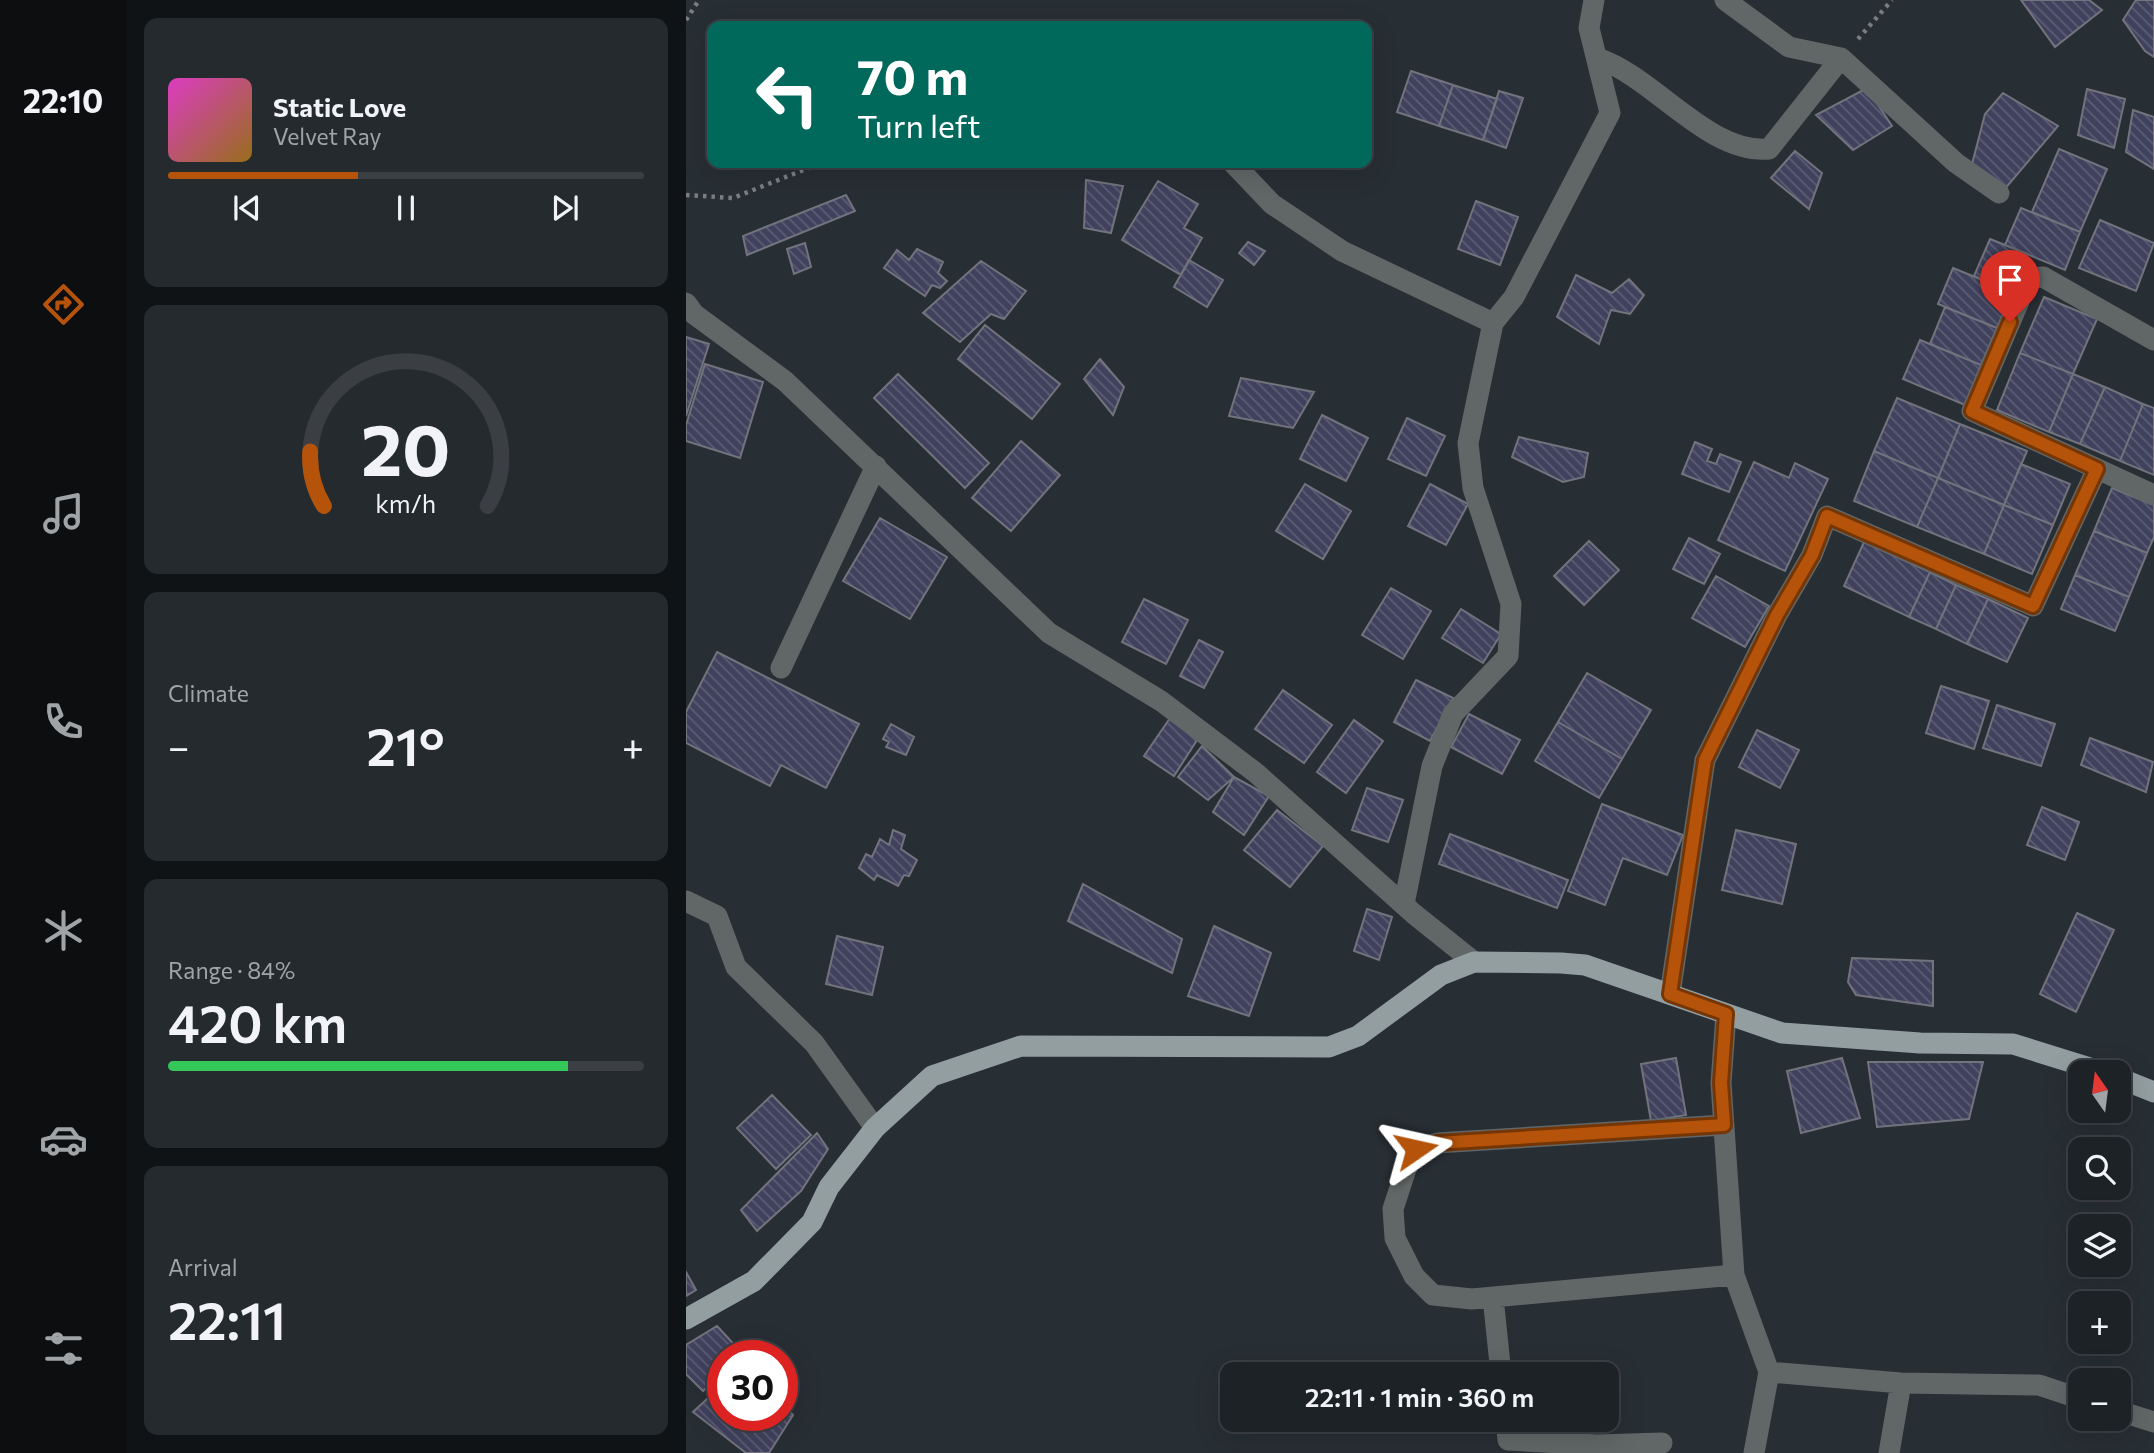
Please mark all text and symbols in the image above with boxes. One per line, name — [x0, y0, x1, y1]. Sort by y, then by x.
text: 70 m — [857, 45, 968, 105]
icon: left — [742, 49, 833, 140]
text: 22:10 — [23, 80, 103, 120]
text: Static Love — [273, 91, 406, 122]
text: Turn left — [857, 105, 981, 145]
text: Velvet Ray — [273, 122, 381, 150]
icon: previous — [228, 189, 266, 227]
icon: pause — [387, 189, 425, 227]
icon: next — [546, 189, 584, 227]
pin — [1980, 250, 2040, 322]
icon: arrive — [1991, 261, 2029, 299]
icon: directions — [39, 280, 88, 329]
text: 20 — [361, 402, 451, 491]
text: km/h — [376, 487, 436, 517]
icon: music — [39, 489, 88, 538]
text: Climate — [168, 679, 249, 707]
icon: phone — [39, 697, 88, 746]
text: 21° — [366, 713, 445, 777]
text: − — [168, 722, 190, 769]
text: + — [622, 722, 644, 769]
icon: climate — [39, 906, 88, 955]
text: Range · 84% — [168, 956, 295, 984]
text: 420 km — [168, 990, 347, 1054]
north arrow — [2068, 1060, 2132, 1124]
map controls — [2068, 1060, 2131, 1431]
position arrow — [1379, 1112, 1453, 1186]
icon: car — [39, 1115, 88, 1164]
button: search — [2068, 1137, 2131, 1200]
button: layers — [2068, 1214, 2131, 1277]
text: Arrival — [168, 1253, 238, 1281]
text: 22:11 — [168, 1287, 286, 1351]
button: + — [2068, 1291, 2131, 1354]
icon: filters — [39, 1324, 88, 1373]
speed limit sign: 30 — [707, 1340, 798, 1431]
button: − — [2068, 1368, 2131, 1431]
text: 22:11 · 1 min · 360 m — [1305, 1381, 1534, 1412]

